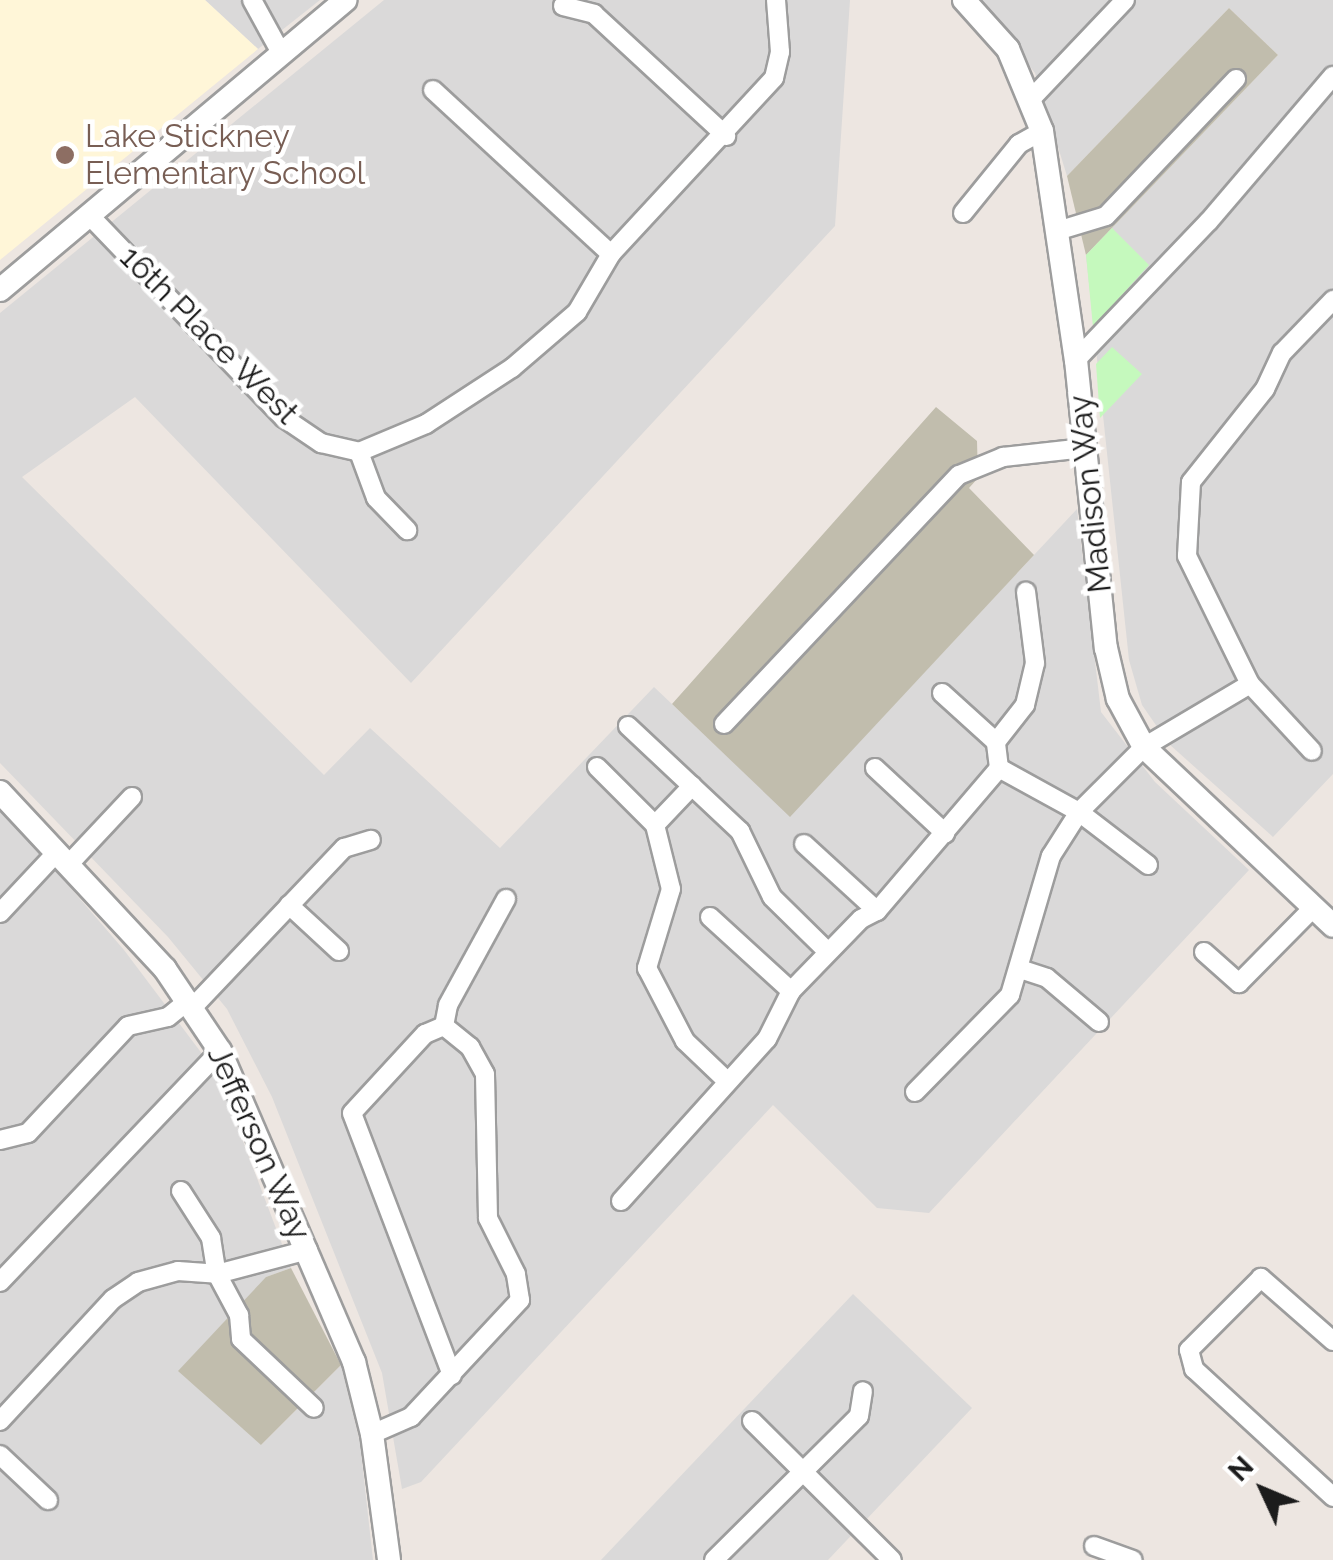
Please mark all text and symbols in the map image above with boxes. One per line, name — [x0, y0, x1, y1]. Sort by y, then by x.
place label: Lake Stickney Elementary School — [85, 118, 366, 193]
marker: Lake Stickney Elementary School — [54, 144, 76, 166]
street label: 16th Place West — [112, 238, 306, 432]
street label: Madison Way — [1060, 393, 1120, 595]
street label: Jefferson Way — [199, 1040, 319, 1246]
north arrow — [1213, 1440, 1313, 1540]
text: N — [1222, 1450, 1260, 1488]

